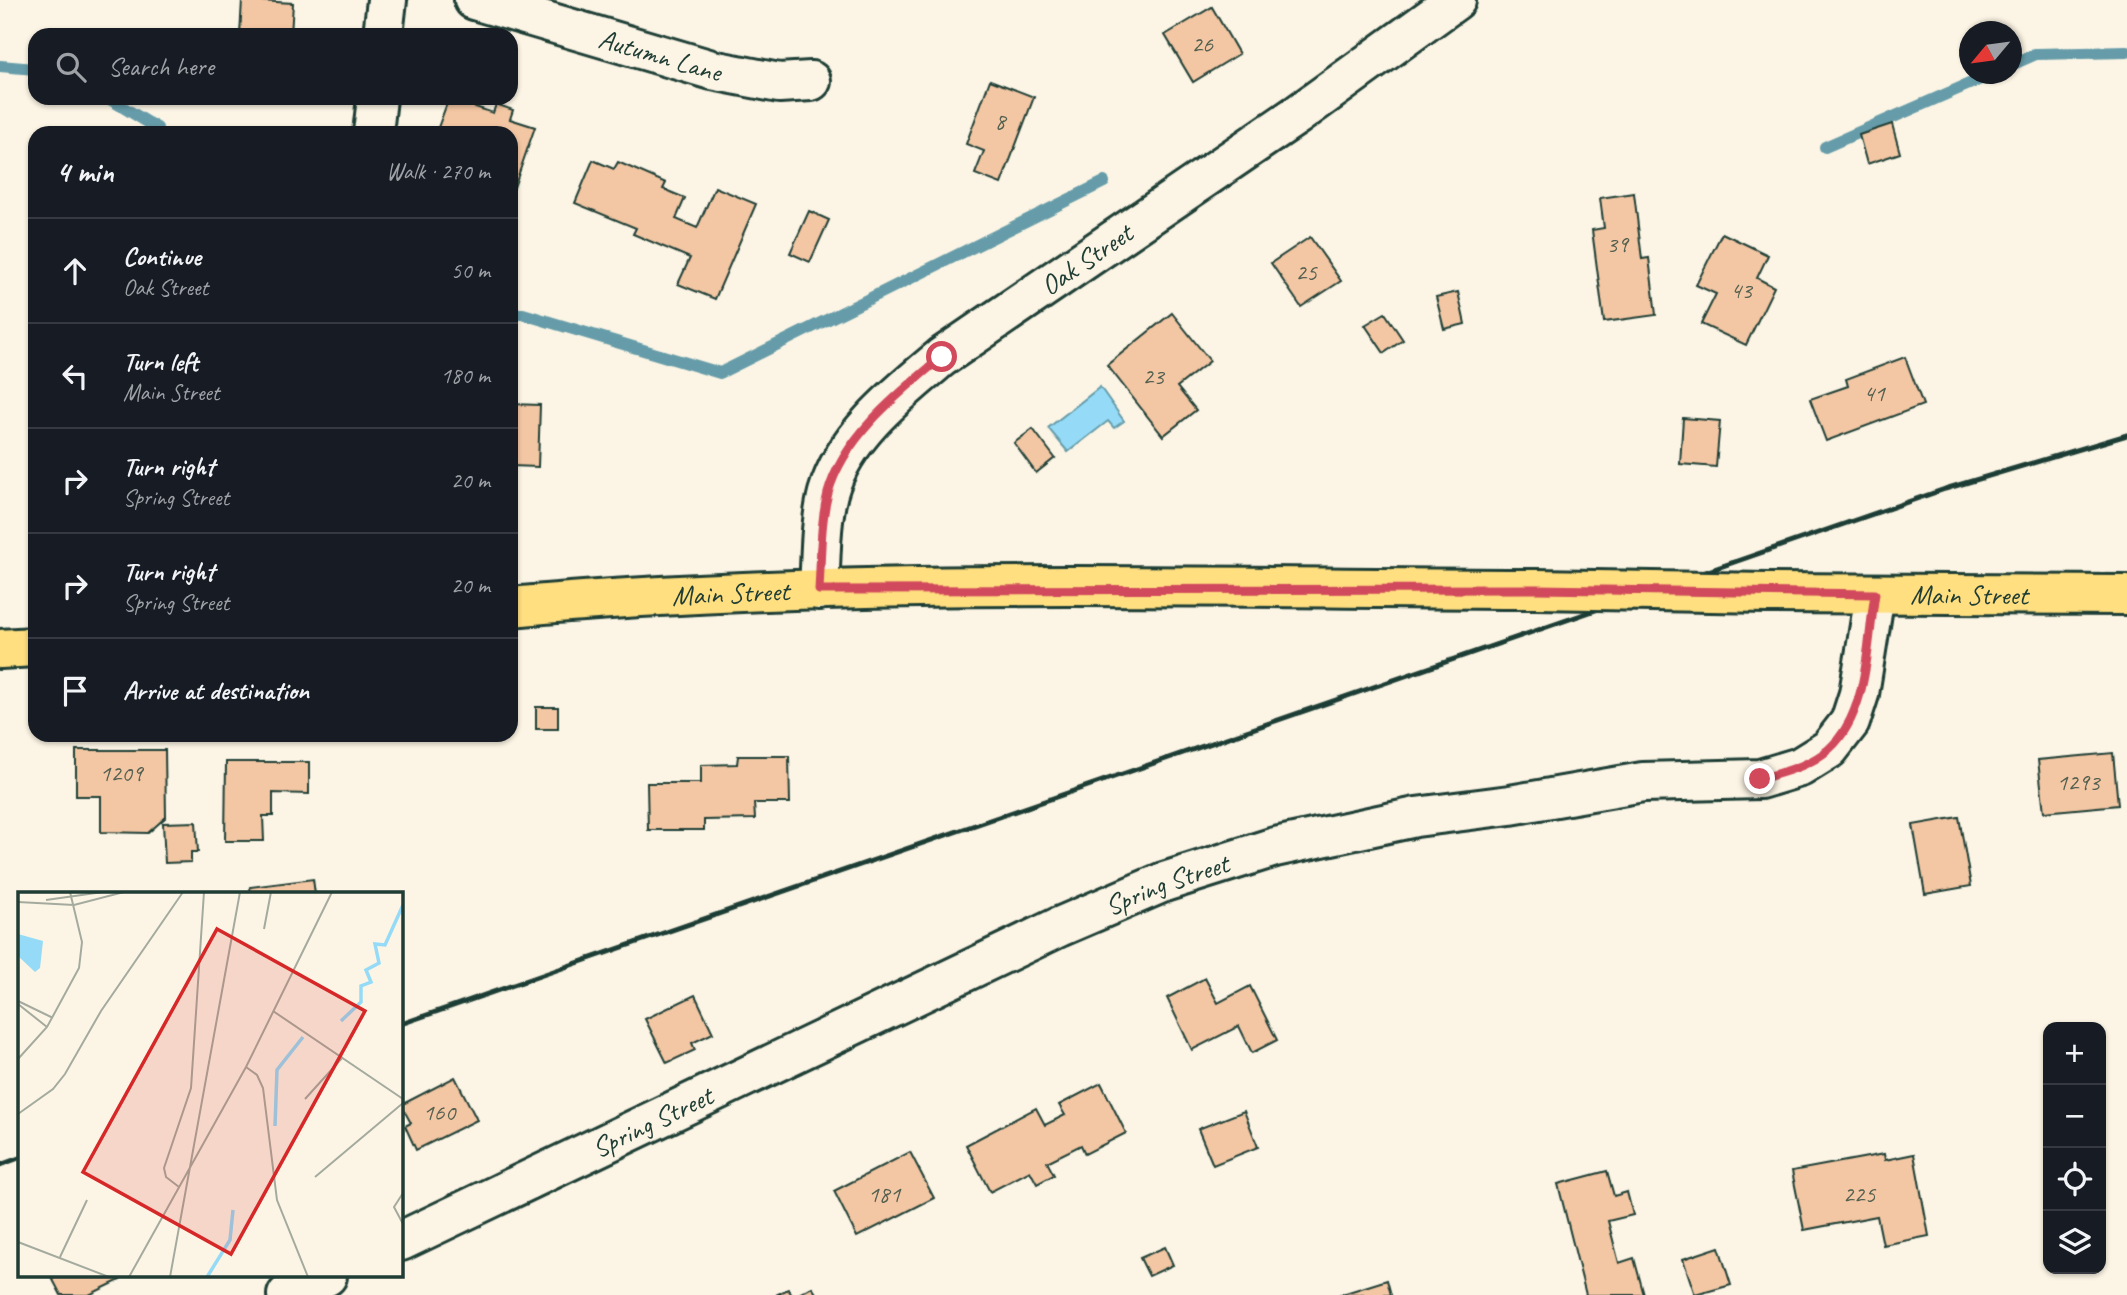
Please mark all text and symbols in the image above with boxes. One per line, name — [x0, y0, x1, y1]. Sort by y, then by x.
street label: Autumn Lane — [595, 20, 726, 89]
north arrow — [1959, 21, 2022, 84]
search box — [28, 28, 518, 105]
house number: 26 — [1191, 29, 1214, 59]
icon: search — [52, 48, 90, 86]
text: Search here — [108, 50, 214, 83]
house number: 8 — [995, 106, 1008, 136]
text: 4 min — [56, 153, 113, 191]
text: Walk · 270 m — [386, 157, 490, 186]
street label: Oak Street — [1033, 214, 1141, 303]
house number: 39 — [1606, 229, 1630, 259]
text: Continue — [123, 240, 201, 273]
icon: ahead — [56, 252, 94, 290]
text: 50 m — [451, 256, 490, 285]
house number: 25 — [1295, 257, 1318, 287]
text: Oak Street — [123, 273, 208, 302]
house number: 43 — [1730, 275, 1754, 305]
route start — [926, 341, 957, 372]
text: Turn left — [123, 345, 198, 378]
icon: left — [56, 357, 94, 395]
text: 180 m — [441, 361, 490, 390]
house number: 23 — [1142, 361, 1166, 391]
text: Main Street — [123, 378, 219, 407]
house number: 41 — [1863, 378, 1886, 408]
text: Turn right — [123, 450, 214, 483]
icon: right — [56, 462, 94, 500]
text: 20 m — [451, 466, 490, 495]
text: Spring Street — [123, 483, 229, 512]
text: Turn right — [123, 555, 214, 588]
icon: right — [56, 567, 94, 605]
text: 20 m — [451, 571, 490, 600]
street label: Main Street — [671, 573, 793, 613]
street label: Main Street — [1910, 576, 2031, 612]
text: Spring Street — [123, 588, 229, 617]
icon: arrive — [56, 672, 94, 710]
text: Arrive at destination — [123, 674, 309, 707]
house number: 1209 — [99, 758, 145, 788]
route end — [1744, 763, 1775, 794]
house number: 1293 — [2056, 767, 2102, 797]
street label: Spring Street — [1099, 845, 1235, 923]
inset map — [18, 892, 402, 1278]
map controls — [2043, 1022, 2106, 1274]
button: + — [2043, 1022, 2106, 1085]
street label: Spring Street — [586, 1076, 720, 1165]
button: − — [2043, 1085, 2106, 1148]
house number: 160 — [423, 1097, 457, 1127]
button: locate — [2043, 1148, 2106, 1211]
house number: 181 — [868, 1179, 901, 1209]
house number: 225 — [1843, 1179, 1876, 1209]
button: layers — [2043, 1211, 2106, 1274]

